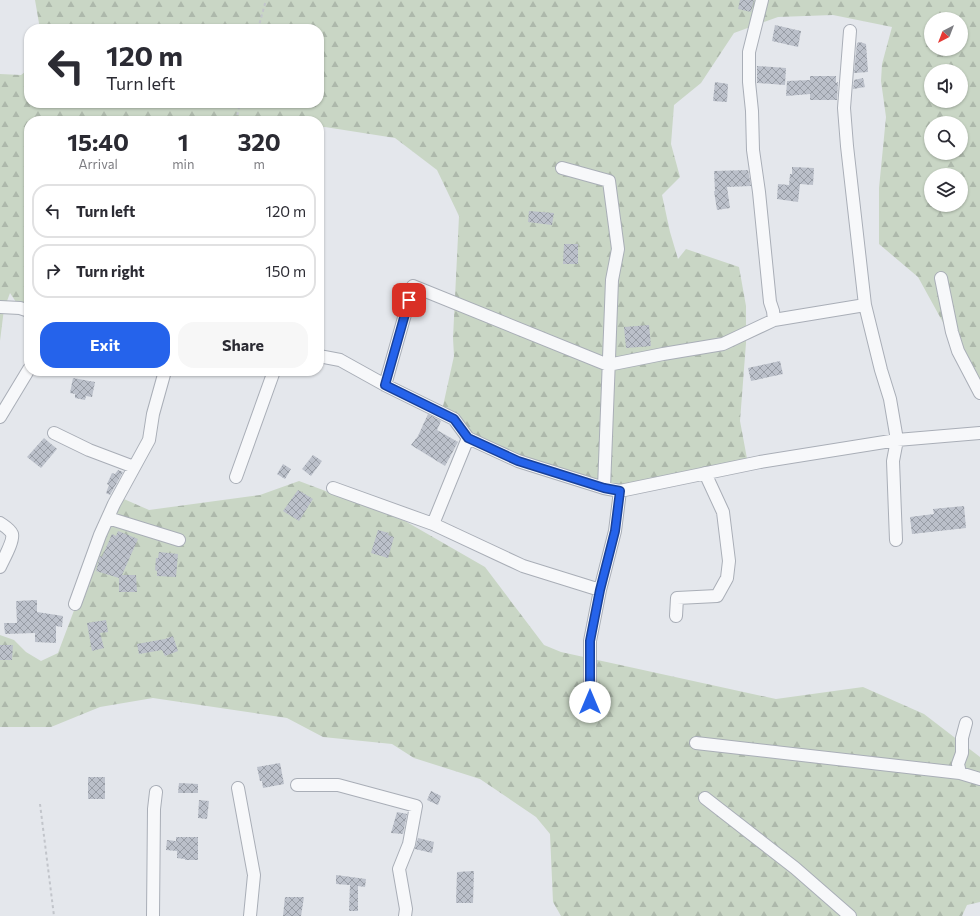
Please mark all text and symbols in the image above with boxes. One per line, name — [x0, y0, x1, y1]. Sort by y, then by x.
north arrow — [924, 12, 968, 56]
map controls — [924, 12, 968, 212]
text: 120 m — [106, 38, 183, 72]
icon: left — [40, 40, 92, 92]
button: sound — [924, 64, 968, 108]
text: Turn left — [106, 72, 175, 94]
button: search — [924, 116, 968, 160]
text: 15:40 — [67, 127, 129, 156]
text: 1 — [178, 127, 189, 156]
text: 320 — [238, 127, 281, 156]
text: Arrival — [78, 156, 118, 172]
text: min — [172, 156, 194, 172]
text: m — [254, 156, 265, 172]
button: layers — [924, 168, 968, 212]
icon: left — [42, 200, 64, 222]
text: Turn left — [76, 202, 135, 220]
text: 120 m — [266, 202, 306, 220]
icon: right — [42, 260, 64, 282]
text: Turn right — [76, 262, 145, 280]
text: 150 m — [265, 262, 306, 280]
pin — [392, 283, 426, 317]
icon: arrive — [398, 289, 420, 311]
button: Exit — [40, 322, 170, 368]
button: Share — [178, 322, 308, 368]
position arrow — [569, 681, 611, 723]

